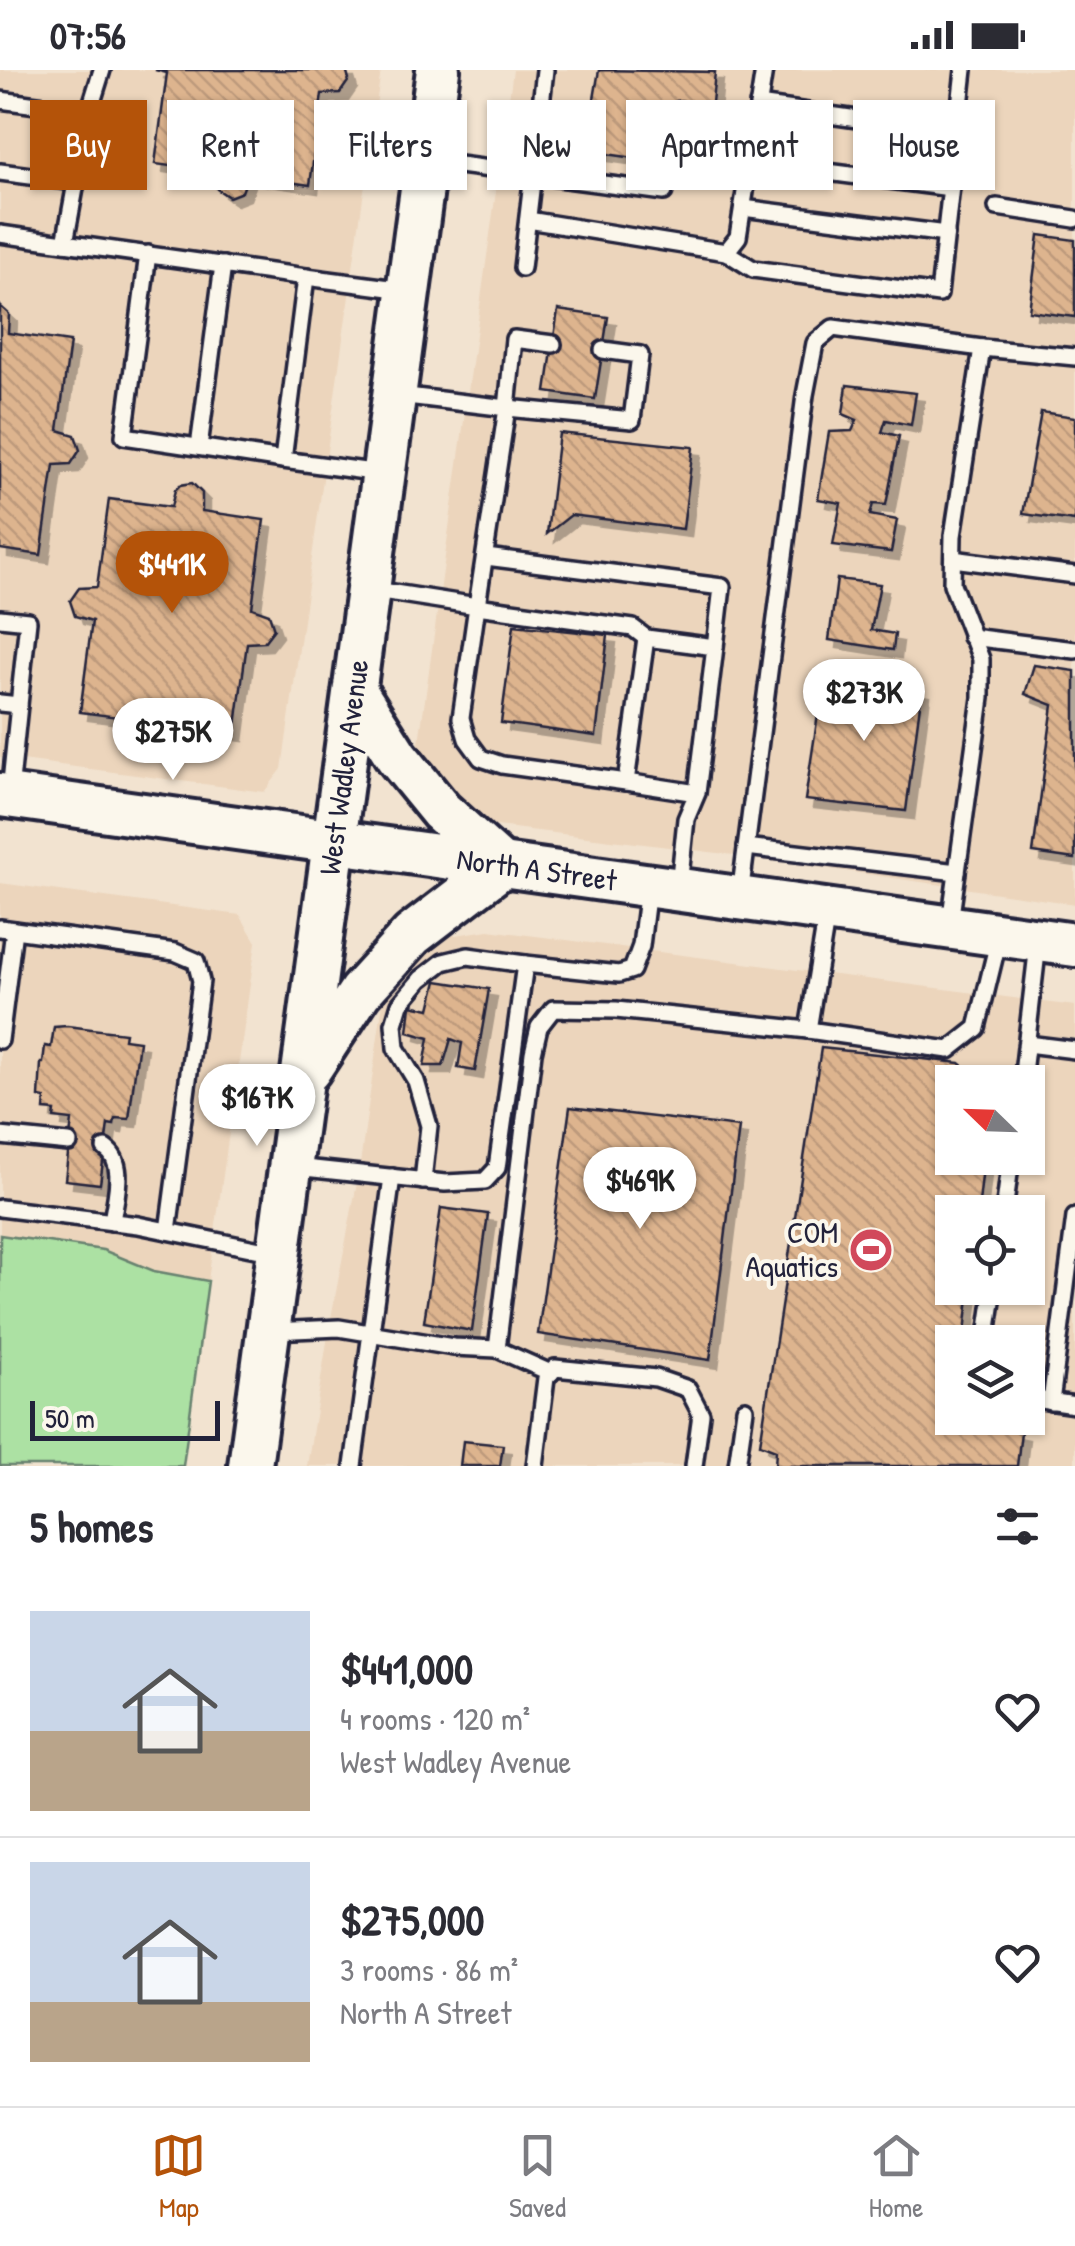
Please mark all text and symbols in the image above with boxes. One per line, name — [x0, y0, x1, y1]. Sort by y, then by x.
text: 07:56 — [50, 9, 126, 61]
chip: Buy — [30, 100, 147, 190]
chip: Rent — [167, 100, 294, 190]
chip: Filters — [314, 100, 467, 190]
chip: New — [487, 100, 606, 190]
chip: Apartment — [626, 100, 833, 190]
chip: House — [853, 100, 995, 190]
pin: $441K — [102, 531, 242, 616]
text: $441K — [138, 542, 206, 585]
street label: West Wadley Avenue — [309, 657, 377, 877]
pin: $273K — [794, 659, 934, 744]
text: $273K — [825, 670, 903, 713]
pin: $275K — [103, 698, 243, 783]
text: $275K — [134, 709, 212, 752]
street label: North A Street — [454, 838, 620, 900]
pin: $167K — [187, 1064, 327, 1149]
north arrow — [935, 1065, 1045, 1175]
map controls — [935, 1065, 1045, 1435]
text: $167K — [220, 1075, 294, 1118]
pin: $469K — [570, 1147, 710, 1232]
text: $469K — [605, 1158, 675, 1201]
button: locate — [935, 1195, 1045, 1305]
place label: COM Aquatics — [745, 1212, 838, 1286]
sports icon: COM Aquatics — [848, 1227, 894, 1273]
button: layers — [935, 1325, 1045, 1435]
scale bar — [30, 1396, 220, 1440]
text: 50 m — [45, 1399, 95, 1437]
text: 5 homes — [30, 1498, 153, 1555]
icon: filters — [990, 1499, 1045, 1554]
text: $441,000 — [340, 1640, 473, 1697]
icon: home — [110, 1651, 230, 1771]
icon: heart — [990, 1684, 1045, 1739]
text: 4 rooms · 120 m² — [340, 1697, 530, 1740]
text: West Wadley Avenue — [340, 1740, 571, 1783]
text: $275,000 — [340, 1891, 484, 1948]
icon: home — [110, 1902, 230, 2022]
icon: heart — [990, 1935, 1045, 1990]
text: 3 rooms · 86 m² — [340, 1948, 518, 1991]
text: North A Street — [340, 1991, 512, 2034]
tab: Map — [151, 2128, 206, 2226]
tab: Saved — [509, 2128, 566, 2226]
tab: Home — [869, 2128, 924, 2226]

